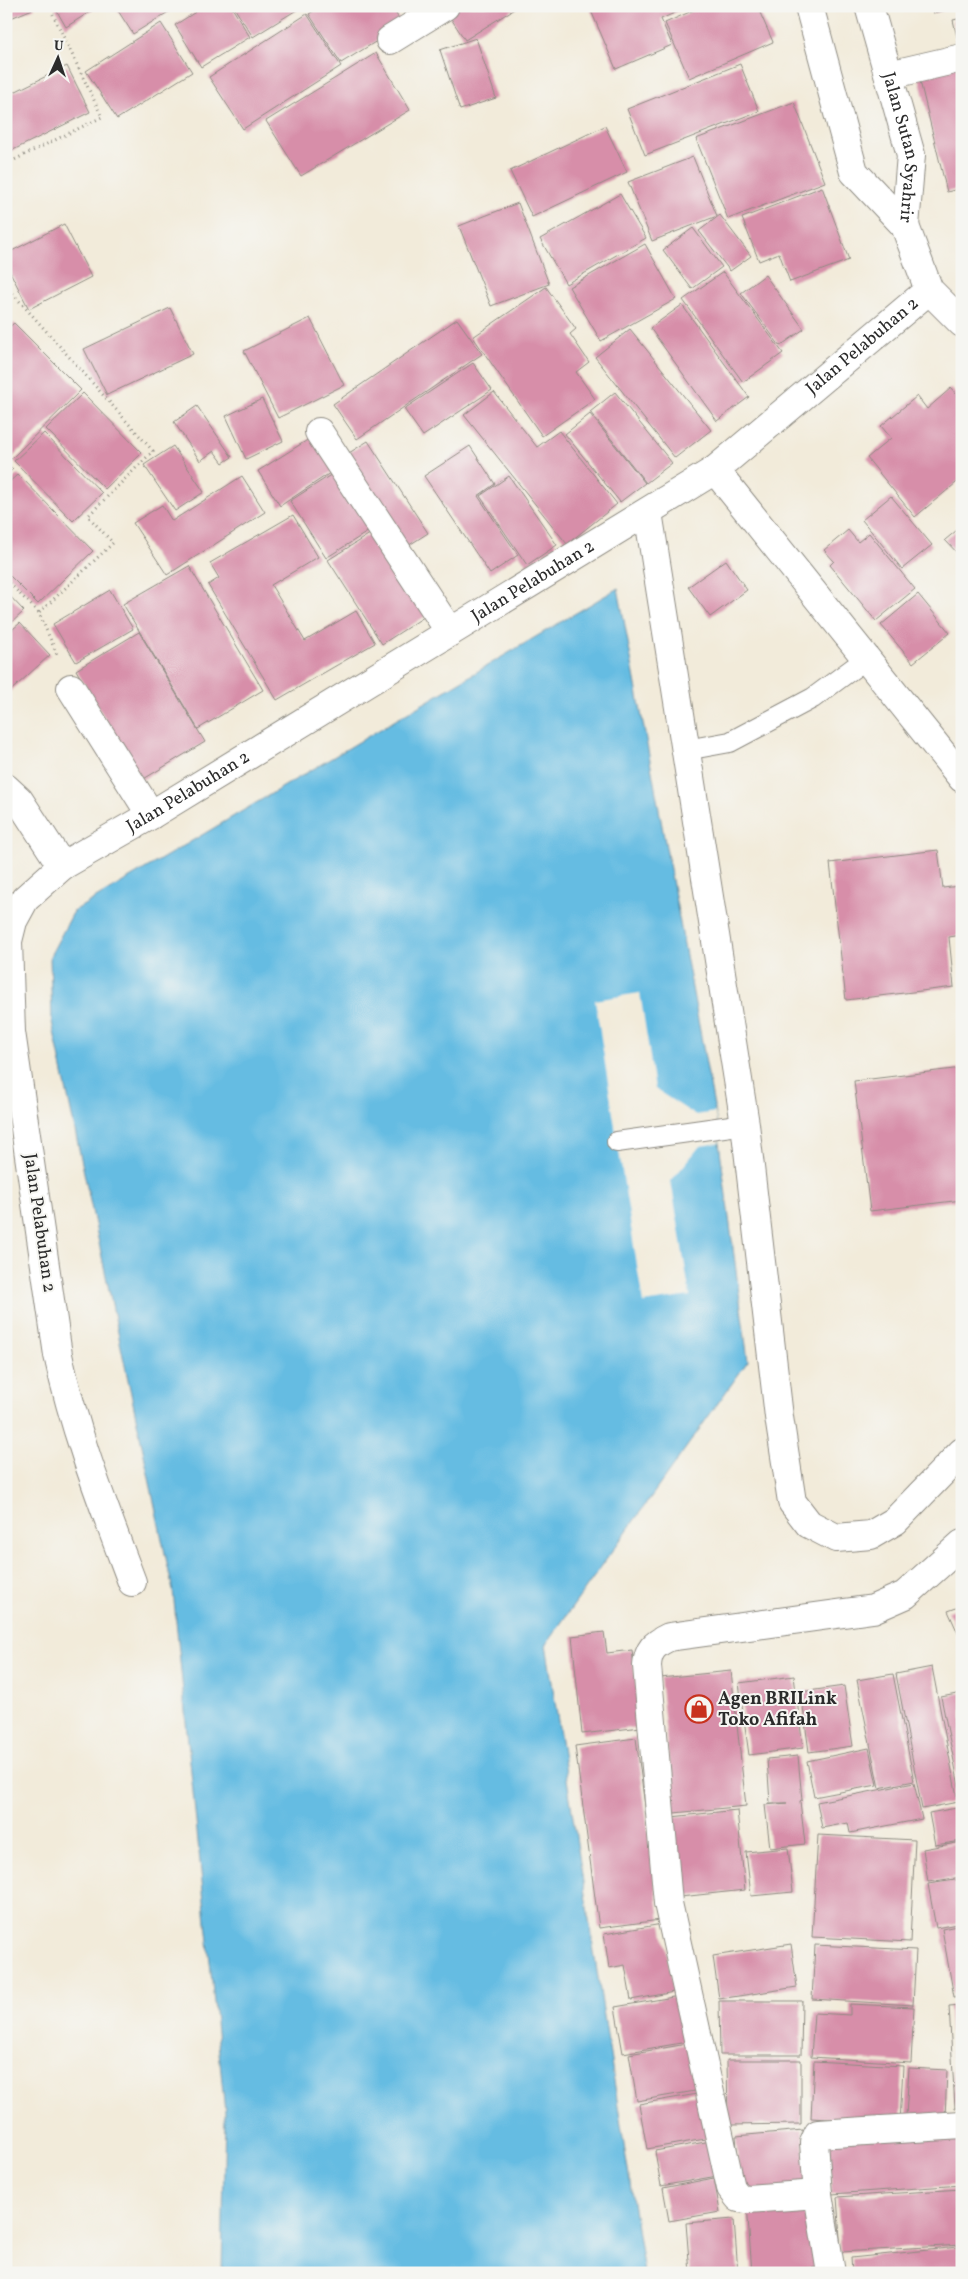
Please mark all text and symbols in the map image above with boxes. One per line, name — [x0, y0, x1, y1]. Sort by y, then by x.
north arrow — [32, 32, 82, 82]
text: U — [53, 37, 64, 56]
street label: Jalan Sutan Syahrir — [876, 69, 924, 224]
street label: Jalan Pelabuhan 2 — [801, 291, 924, 401]
street label: Jalan Pelabuhan 2 — [467, 534, 599, 629]
street label: Jalan Pelabuhan 2 — [122, 745, 255, 839]
street label: Jalan Pelabuhan 2 — [17, 1152, 61, 1294]
place label: Agen BRILink Toko Afifah — [718, 1687, 837, 1733]
shop icon: Agen BRILink Toko Afifah — [684, 1694, 714, 1724]

